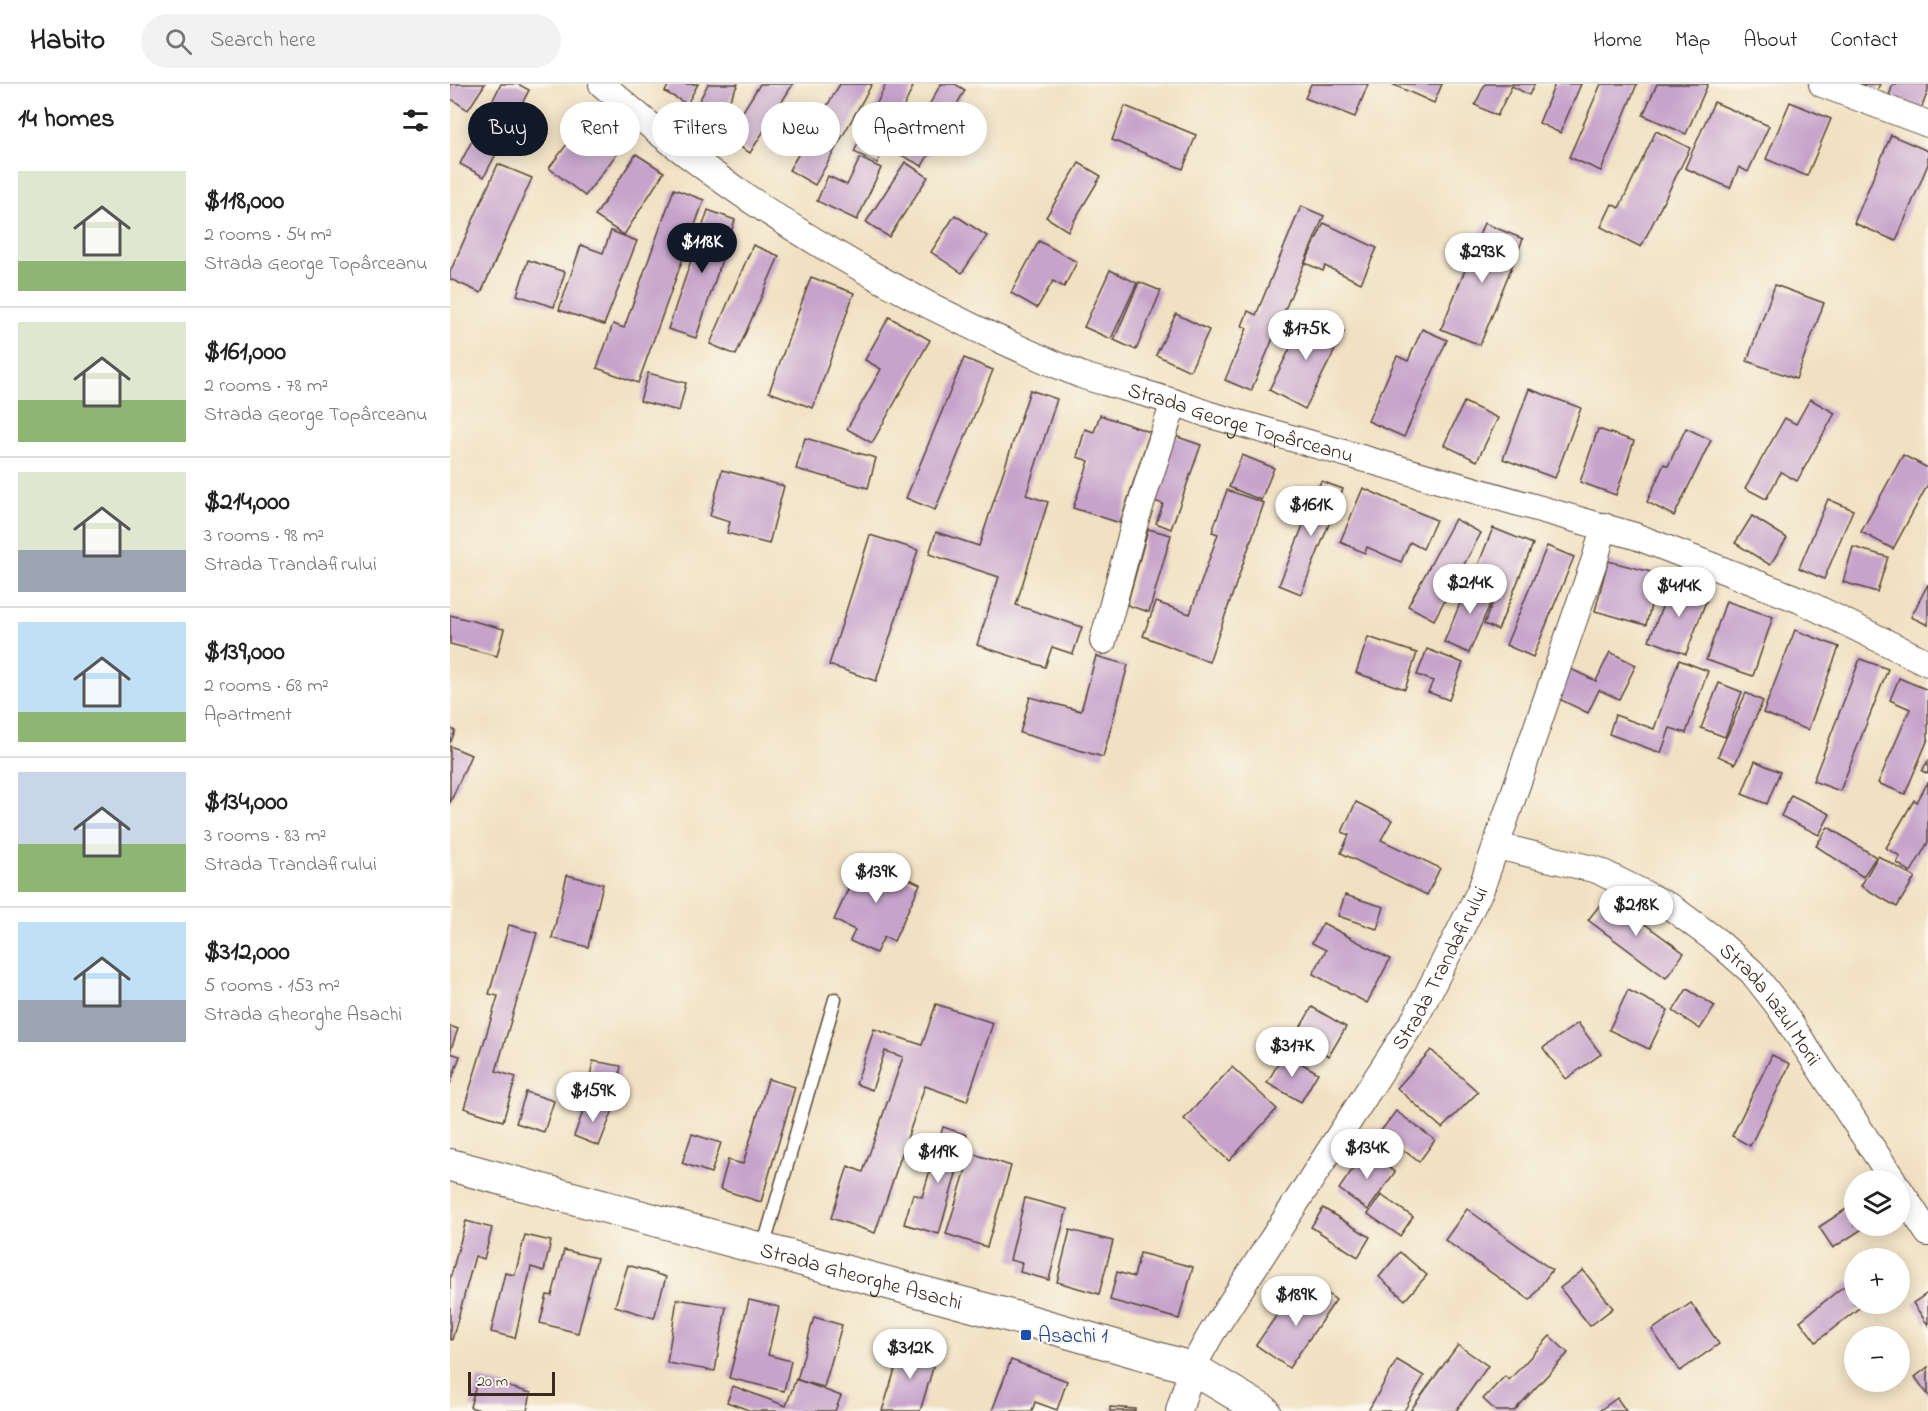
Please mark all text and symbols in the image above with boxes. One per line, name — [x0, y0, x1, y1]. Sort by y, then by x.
search box — [141, 14, 561, 68]
text: Habito — [30, 21, 105, 62]
icon: search — [162, 25, 195, 58]
text: Search here — [210, 25, 316, 57]
text: Home — [1593, 26, 1642, 56]
text: Map — [1675, 26, 1710, 56]
text: About — [1743, 26, 1797, 56]
text: Contact — [1830, 26, 1898, 56]
text: 14 homes — [18, 101, 114, 139]
chip: Buy — [468, 102, 548, 156]
chip: Rent — [560, 102, 640, 156]
chip: Filters — [652, 102, 749, 156]
chip: New — [761, 102, 840, 156]
chip: Apartment — [852, 102, 987, 156]
icon: filters — [399, 104, 432, 137]
text: $118,000 — [204, 183, 284, 221]
icon: home — [66, 195, 138, 267]
text: 2 rooms · 54 m² — [204, 221, 332, 250]
pin: $118K — [660, 223, 744, 274]
text: $118K — [681, 228, 723, 257]
pin: $293K — [1440, 233, 1524, 284]
text: $293K — [1459, 238, 1505, 267]
text: Strada George Topârceanu — [204, 250, 427, 279]
pin: $175K — [1264, 310, 1348, 361]
text: $175K — [1282, 315, 1330, 344]
text: $161,000 — [204, 334, 286, 372]
icon: home — [66, 346, 138, 418]
text: 2 rooms · 78 m² — [204, 372, 328, 401]
street label: Strada George Topârceanu — [1124, 376, 1357, 472]
text: Strada George Topârceanu — [204, 401, 427, 430]
text: $214,000 — [204, 484, 290, 522]
pin: $161K — [1269, 486, 1353, 537]
text: $161K — [1289, 491, 1333, 520]
icon: home — [66, 496, 138, 568]
text: 3 rooms · 98 m² — [204, 522, 324, 551]
text: Strada Trandafirului — [204, 551, 377, 580]
pin: $214K — [1428, 564, 1512, 615]
pin: $414K — [1637, 567, 1721, 618]
text: $214K — [1447, 569, 1493, 598]
text: $414K — [1657, 572, 1701, 601]
text: $139,000 — [204, 634, 285, 672]
icon: home — [66, 646, 138, 718]
text: 2 rooms · 68 m² — [204, 672, 329, 701]
text: Apartment — [204, 701, 292, 730]
text: $134,000 — [204, 784, 288, 822]
icon: home — [66, 796, 138, 868]
text: 3 rooms · 83 m² — [204, 822, 326, 851]
text: Strada Trandafirului — [204, 851, 377, 880]
pin: $139K — [834, 853, 918, 904]
text: $139K — [855, 858, 897, 887]
street label: Strada Trandafirului — [1385, 881, 1497, 1057]
pin: $218K — [1594, 886, 1678, 937]
text: $218K — [1613, 891, 1659, 920]
text: $312,000 — [204, 934, 290, 972]
street label: Strada Iazul Morii — [1712, 937, 1827, 1073]
icon: home — [66, 946, 138, 1018]
text: 5 rooms · 153 m² — [204, 972, 340, 1001]
text: Strada Gheorghe Asachi — [204, 1001, 402, 1030]
pin: $317K — [1250, 1027, 1334, 1078]
text: $317K — [1270, 1032, 1314, 1061]
pin: $159K — [551, 1072, 635, 1123]
text: $159K — [570, 1077, 616, 1106]
pin: $134K — [1325, 1129, 1409, 1180]
pin: $119K — [896, 1133, 980, 1184]
text: $134K — [1345, 1134, 1389, 1163]
text: $119K — [918, 1138, 958, 1167]
map controls — [1844, 1170, 1910, 1392]
button: layers — [1844, 1170, 1910, 1236]
street label: Strada Gheorghe Asachi — [756, 1236, 965, 1319]
button: + — [1844, 1248, 1910, 1314]
pin: $189K — [1254, 1276, 1338, 1327]
text: $189K — [1275, 1281, 1317, 1310]
place label: Asachi 1 — [1038, 1322, 1108, 1352]
button: − — [1844, 1326, 1910, 1392]
marker: Asachi 1 — [1019, 1328, 1033, 1342]
pin: $312K — [868, 1329, 952, 1380]
text: $312K — [887, 1334, 933, 1363]
scale bar — [468, 1369, 555, 1396]
text: 20 m — [477, 1370, 508, 1394]

